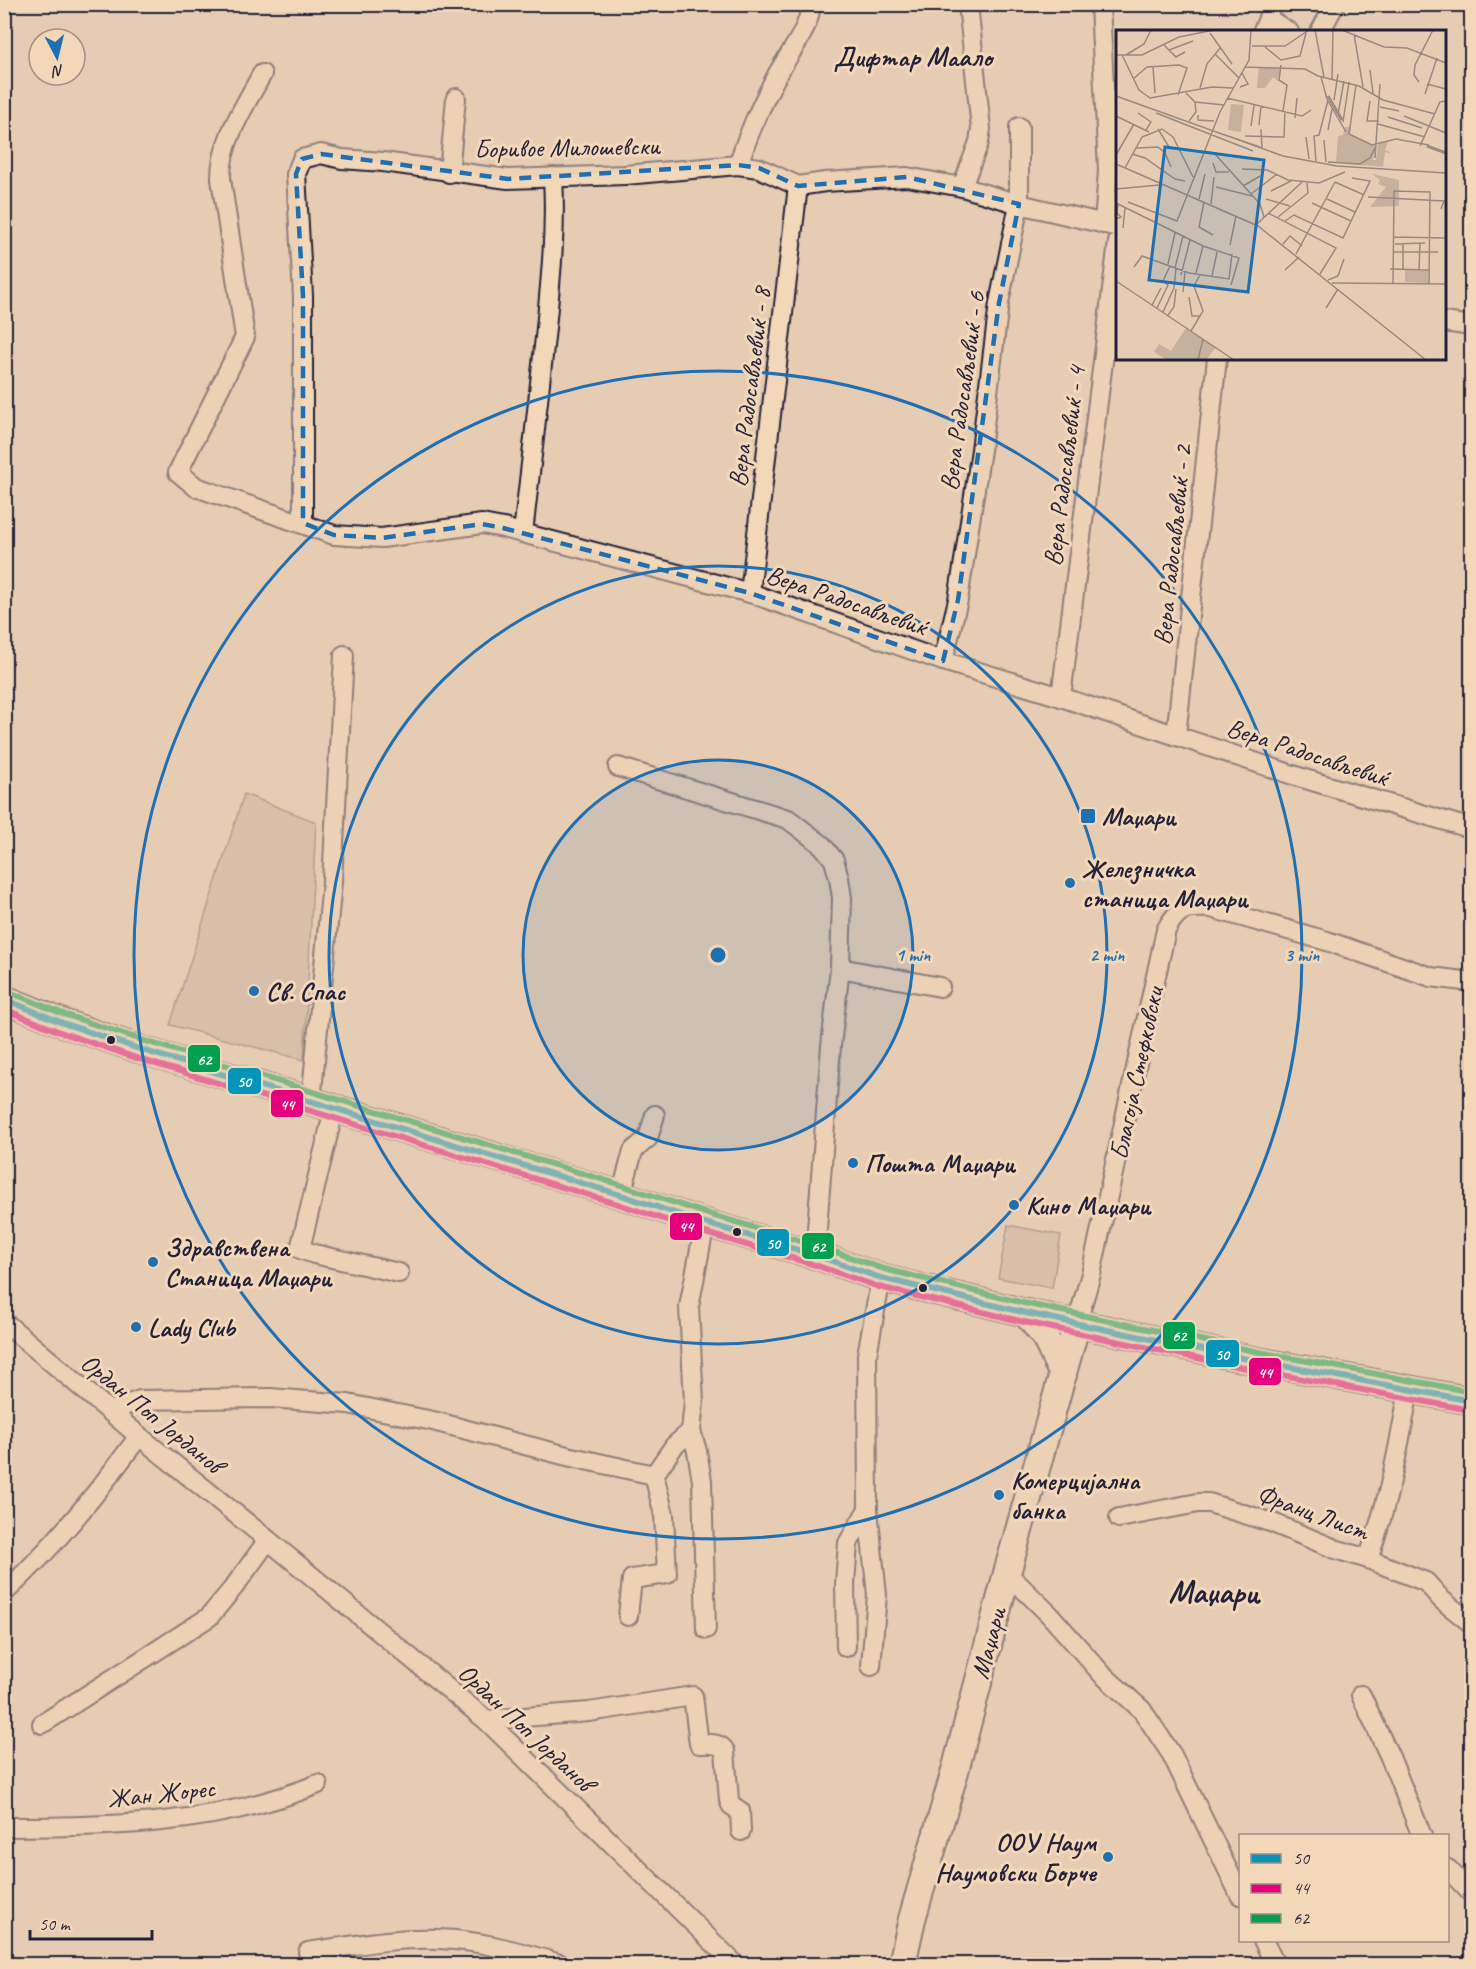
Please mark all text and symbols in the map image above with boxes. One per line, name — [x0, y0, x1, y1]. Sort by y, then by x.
north arrow — [27, 27, 87, 87]
inset map — [1116, 30, 1446, 360]
district label: Дифтар Маало — [834, 40, 995, 74]
text: N — [50, 60, 65, 82]
street label: Боривое Милошевски — [474, 129, 661, 166]
street label: Вера Радосављевиќ - 8 — [721, 283, 778, 489]
street label: Вера Радосављевиќ - 6 — [932, 288, 993, 493]
street label: Вера Радосављевиќ - 4 — [1036, 362, 1093, 568]
street label: Вера Радосављевиќ - 2 — [1146, 441, 1200, 647]
street label: Вера Радосављевиќ — [762, 558, 934, 644]
street label: Вера Радосављевиќ — [1223, 711, 1395, 795]
place label: Маџари — [1102, 800, 1177, 833]
marker: Маџари — [1079, 807, 1097, 825]
place label: Железничка станица Маџари — [1082, 852, 1249, 915]
marker: Железничка станица Маџари — [1063, 876, 1077, 890]
text: 1 min — [896, 944, 931, 966]
text: 2 min — [1090, 944, 1125, 966]
text: 3 min — [1285, 944, 1320, 966]
centre of rings — [708, 945, 728, 965]
place label: Св. Спас — [266, 975, 346, 1008]
street label: Благоја Стефковски — [1102, 982, 1171, 1162]
marker: Св. Спас — [247, 984, 261, 998]
unlabelled marker — [105, 1034, 117, 1046]
line badge: 62 — [187, 1044, 221, 1073]
text: 62 — [197, 1050, 213, 1070]
line badge: 50 — [227, 1067, 262, 1095]
text: 50 — [237, 1072, 253, 1092]
line badge: 44 — [270, 1089, 304, 1118]
text: 44 — [280, 1095, 296, 1115]
place label: Пошта Маџари — [865, 1147, 1017, 1180]
marker: Пошта Маџари — [846, 1156, 860, 1170]
place label: Кино Маџари — [1026, 1189, 1152, 1222]
marker: Кино Маџари — [1007, 1198, 1021, 1212]
line badge: 44 — [669, 1212, 703, 1241]
text: 44 — [679, 1217, 695, 1237]
unlabelled marker — [731, 1226, 743, 1238]
line badge: 50 — [756, 1228, 790, 1257]
place label: Здравствена Станица Маџари — [165, 1231, 333, 1294]
line badge: 62 — [801, 1232, 835, 1260]
text: 50 — [766, 1234, 782, 1254]
text: 62 — [811, 1237, 827, 1257]
marker: Здравствена Станица Маџари — [146, 1255, 160, 1269]
unlabelled marker — [917, 1282, 929, 1294]
place label: Lady Club — [148, 1311, 237, 1344]
marker: Lady Club — [129, 1320, 143, 1334]
line badge: 62 — [1162, 1321, 1196, 1350]
text: 62 — [1172, 1326, 1188, 1346]
line badge: 50 — [1205, 1339, 1240, 1368]
text: 50 — [1215, 1345, 1231, 1365]
street label: Ордан Поп Јорданов — [74, 1346, 234, 1485]
line badge: 44 — [1248, 1357, 1282, 1386]
text: 44 — [1258, 1363, 1274, 1383]
place label: Комерцијална банка — [1011, 1464, 1141, 1527]
street label: Франц Лист — [1252, 1477, 1375, 1549]
marker: Комерцијална банка — [992, 1488, 1006, 1502]
district label: Маџари — [1168, 1572, 1261, 1613]
street label: Маџари — [963, 1602, 1014, 1682]
street label: Ордан Поп Јорданов — [451, 1656, 605, 1803]
street label: Жан Жорес — [106, 1771, 218, 1816]
place label: ООУ Наум Наумовски Борче — [935, 1826, 1098, 1889]
legend — [1239, 1834, 1449, 1942]
text: 50 — [1293, 1847, 1311, 1869]
marker: ООУ Наум Наумовски Борче — [1101, 1850, 1115, 1864]
text: 44 — [1293, 1877, 1311, 1899]
scale bar — [30, 1903, 152, 1941]
text: 62 — [1293, 1907, 1311, 1929]
text: 50 m — [39, 1913, 72, 1935]

